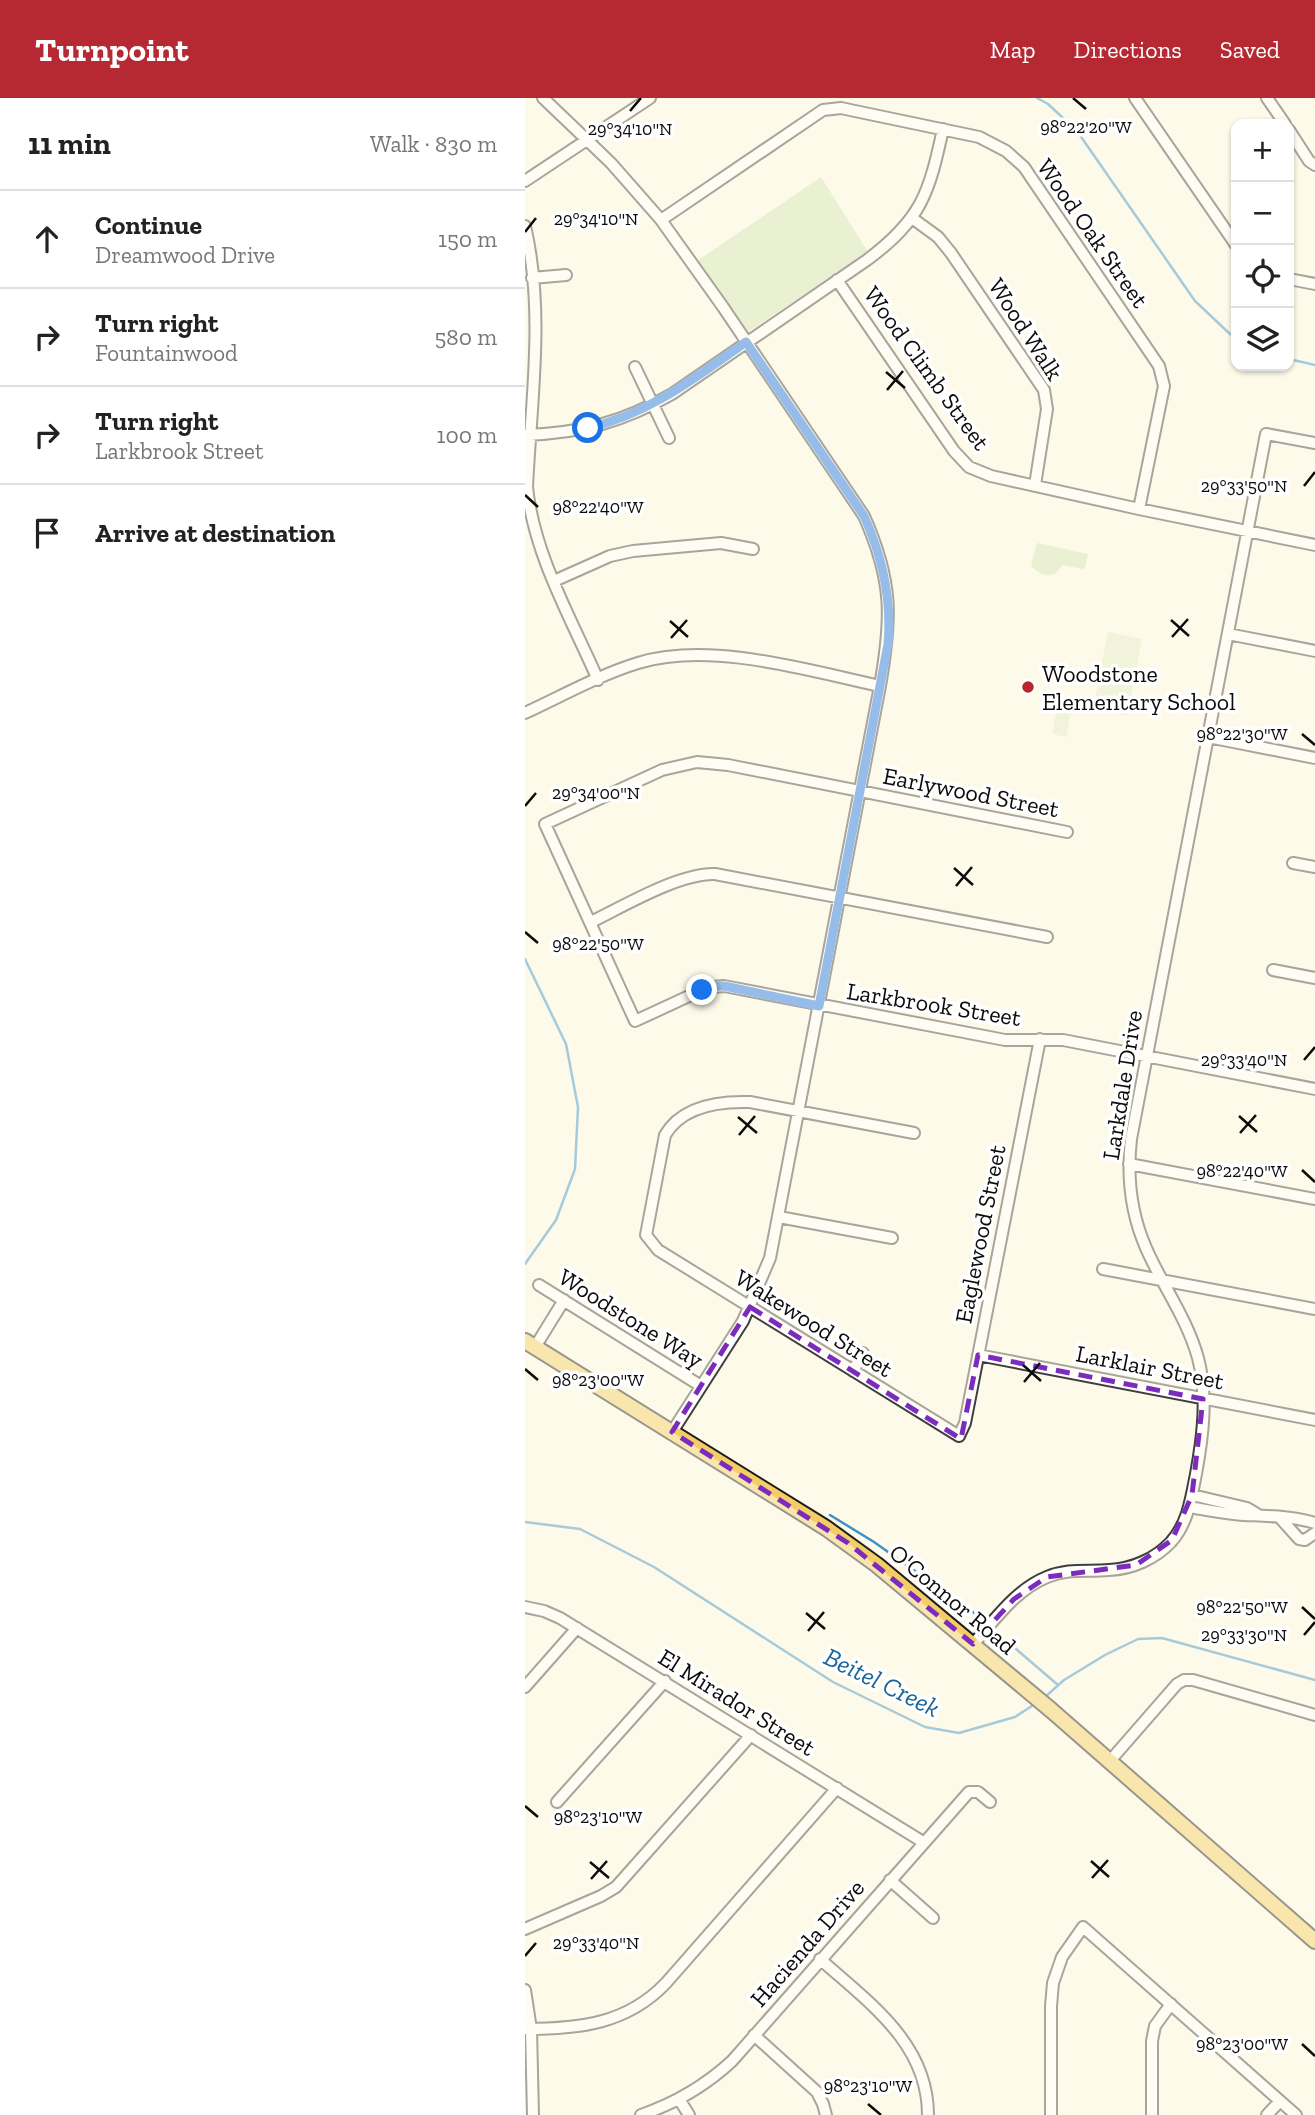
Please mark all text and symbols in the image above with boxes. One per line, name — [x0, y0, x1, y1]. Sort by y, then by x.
text: Turnpoint — [35, 30, 189, 69]
text: Map — [990, 35, 1036, 64]
text: Directions — [1074, 35, 1182, 64]
text: Saved — [1220, 35, 1280, 64]
text: 98°22'20"W — [1040, 116, 1132, 138]
text: 29°34'10"N — [588, 118, 672, 140]
map controls — [1231, 119, 1294, 371]
button: + — [1231, 119, 1294, 182]
text: 11 min — [28, 126, 111, 162]
text: Walk · 830 m — [370, 130, 497, 158]
street label: Wood Oak Street — [1031, 153, 1155, 313]
button: − — [1231, 182, 1294, 245]
text: 29°34'10"N — [554, 208, 638, 230]
text: Continue — [95, 209, 202, 241]
icon: ahead — [28, 220, 66, 258]
text: 150 m — [438, 225, 497, 253]
text: Dreamwood Drive — [95, 241, 275, 269]
button: locate — [1231, 245, 1294, 308]
street label: Wood Walk — [982, 273, 1070, 386]
street label: Wood Climb Street — [858, 280, 996, 456]
text: Turn right — [95, 307, 218, 339]
button: layers — [1231, 308, 1294, 371]
icon: right — [28, 318, 66, 356]
text: 580 m — [435, 323, 497, 351]
text: Fountainwood — [95, 339, 238, 367]
text: Turn right — [95, 405, 218, 437]
route start — [572, 412, 603, 443]
icon: right — [28, 416, 66, 454]
text: 100 m — [437, 421, 497, 449]
text: Larkbrook Street — [95, 437, 263, 465]
text: 29°33'50"N — [1201, 475, 1287, 497]
text: 98°22'40"W — [552, 496, 644, 518]
icon: arrive — [28, 514, 66, 552]
text: Arrive at destination — [95, 517, 335, 549]
place label: Woodstone Elementary School — [1042, 659, 1236, 716]
marker: Woodstone Elementary School — [1020, 679, 1036, 695]
text: 98°22'30"W — [1196, 723, 1288, 745]
street label: Earlywood Street — [881, 761, 1061, 823]
text: 29°34'00"N — [552, 782, 640, 804]
text: 98°22'50"W — [552, 933, 644, 955]
route end — [686, 974, 717, 1005]
street label: Larkbrook Street — [845, 976, 1023, 1032]
street label: Larkdale Drive — [1096, 1008, 1148, 1162]
text: 29°33'40"N — [1201, 1049, 1287, 1071]
street label: Eaglewood Street — [949, 1142, 1012, 1326]
text: 98°22'40"W — [1196, 1160, 1288, 1182]
street label: Woodstone Way — [553, 1262, 709, 1374]
street label: Wakewood Street — [730, 1263, 898, 1383]
street label: Larklair Street — [1074, 1338, 1227, 1396]
text: 98°23'00"W — [552, 1369, 644, 1391]
street label: O'Connor Road — [884, 1538, 1022, 1660]
text: 98°22'50"W — [1196, 1596, 1288, 1618]
text: 29°33'30"N — [1201, 1624, 1287, 1646]
water label: Beitel Creek — [819, 1640, 945, 1724]
street label: El Mirador Street — [653, 1642, 821, 1762]
text: 98°23'10"W — [554, 1806, 643, 1828]
street label: Hacienda Drive — [744, 1873, 870, 2013]
text: 29°33'40"N — [553, 1932, 639, 1954]
text: 98°23'00"W — [1196, 2033, 1288, 2055]
text: 98°23'10"W — [824, 2075, 913, 2097]

